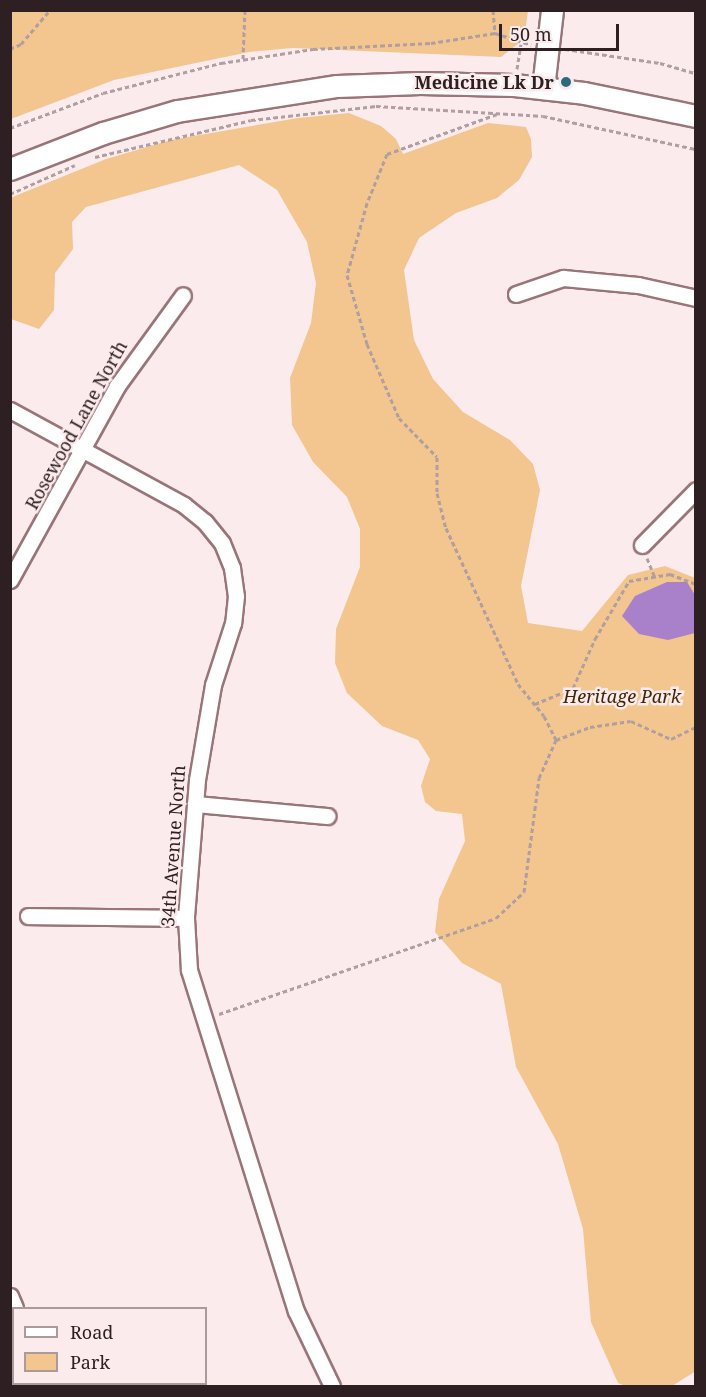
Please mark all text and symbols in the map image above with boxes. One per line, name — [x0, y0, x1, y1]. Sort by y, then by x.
scale bar — [502, 12, 622, 50]
text: 50 m — [510, 22, 552, 46]
place label: Medicine Lk Dr — [415, 71, 554, 93]
marker: Medicine Lk Dr — [559, 75, 573, 89]
street label: Rosewood Lane North — [21, 337, 131, 513]
park label: Heritage Park — [563, 685, 681, 707]
street label: 34th Avenue North — [157, 764, 189, 928]
legend — [12, 1307, 207, 1385]
text: Road — [70, 1320, 113, 1344]
text: Park — [70, 1350, 110, 1374]

